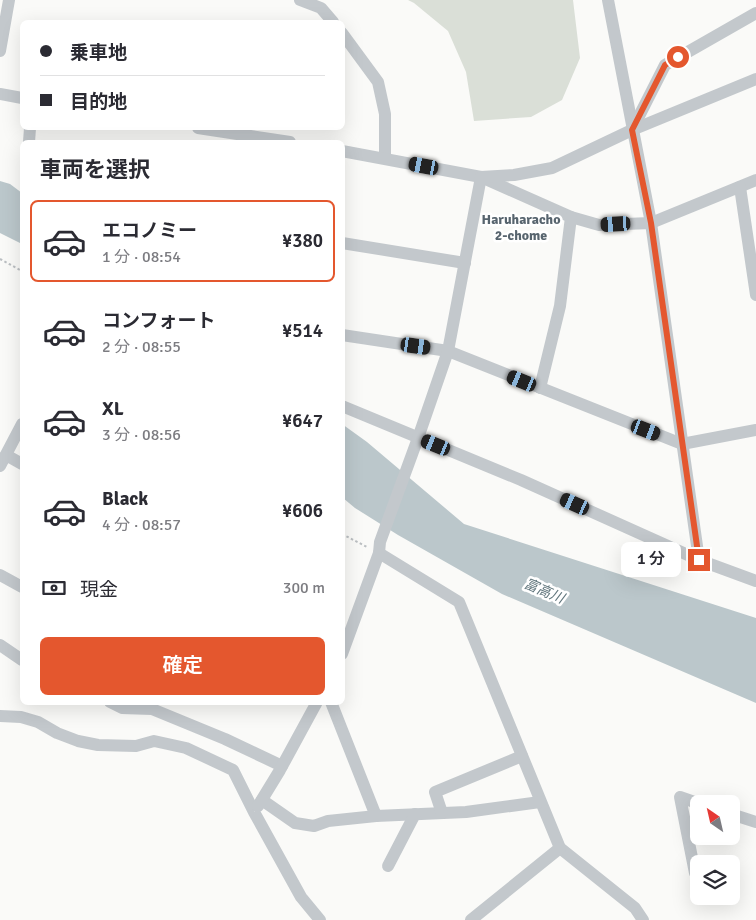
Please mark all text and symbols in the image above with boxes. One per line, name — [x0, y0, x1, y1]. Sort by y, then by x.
text: 乗車地 — [70, 41, 127, 65]
route start — [667, 46, 689, 68]
text: 目的地 — [70, 90, 127, 114]
text: 車両を選択 — [40, 156, 150, 183]
car — [407, 156, 440, 176]
district label: Haruharacho 2-chome — [482, 211, 560, 244]
car — [600, 216, 631, 232]
icon: car — [42, 219, 87, 264]
text: エコノミー — [102, 219, 197, 243]
text: ¥380 — [282, 229, 323, 253]
text: 1 分 · 08:54 — [102, 247, 181, 267]
icon: car — [42, 309, 87, 354]
text: コンフォート — [102, 309, 215, 333]
text: ¥514 — [282, 319, 323, 343]
car — [400, 336, 431, 356]
text: 2 分 · 08:55 — [102, 337, 181, 357]
car — [505, 368, 538, 394]
text: XL — [102, 397, 124, 421]
icon: car — [42, 399, 87, 444]
text: ¥647 — [282, 409, 323, 433]
car — [629, 418, 662, 442]
text: 3 分 · 08:56 — [102, 425, 181, 445]
car — [419, 432, 452, 458]
text: Black — [102, 487, 148, 511]
icon: car — [42, 489, 87, 534]
car — [558, 491, 591, 517]
text: ¥606 — [282, 499, 323, 523]
text: 4 分 · 08:57 — [102, 515, 181, 535]
callout: 1 分 — [622, 542, 682, 578]
text: 1 分 — [637, 549, 665, 569]
route end — [688, 549, 710, 571]
icon: cash — [40, 574, 68, 602]
water label: 富高川 — [521, 575, 568, 608]
text: 現金 — [80, 578, 118, 602]
text: 300 m — [283, 578, 325, 598]
button: 確定 — [40, 637, 325, 695]
north arrow — [690, 795, 740, 845]
map controls — [690, 795, 740, 905]
button: layers — [690, 855, 740, 905]

